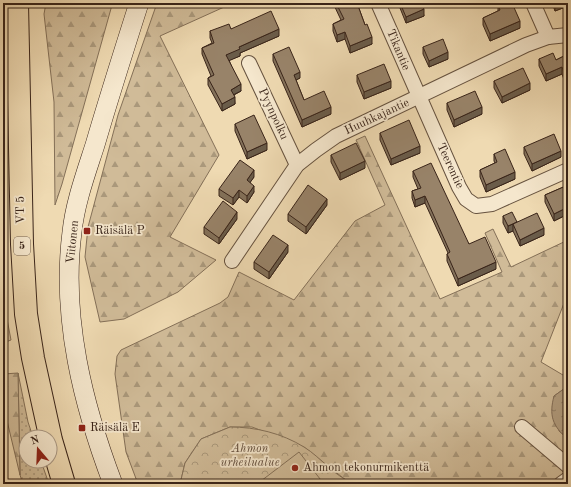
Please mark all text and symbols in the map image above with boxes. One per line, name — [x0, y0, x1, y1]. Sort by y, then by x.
street label: Tikantie — [384, 28, 412, 73]
street label: Pyynpolku — [256, 86, 290, 142]
street label: Huuhkajantie — [343, 97, 412, 137]
street label: Teerentie — [434, 141, 466, 191]
street label: VT 5 — [14, 196, 27, 224]
street label: Viitonen — [65, 219, 81, 264]
place label: Räisälä P — [95, 225, 145, 237]
marker: Räisälä P — [82, 226, 92, 236]
road number: 5 — [14, 237, 30, 255]
place label: Räisälä E — [90, 422, 140, 434]
marker: Räisälä E — [77, 423, 87, 433]
north arrow — [18, 429, 58, 469]
text: N — [29, 434, 42, 448]
park label: Ahmon urheilualue — [220, 443, 280, 469]
place label: Ahmon tekonurmikenttä — [303, 462, 429, 474]
marker: Ahmon tekonurmikenttä — [290, 463, 300, 473]

